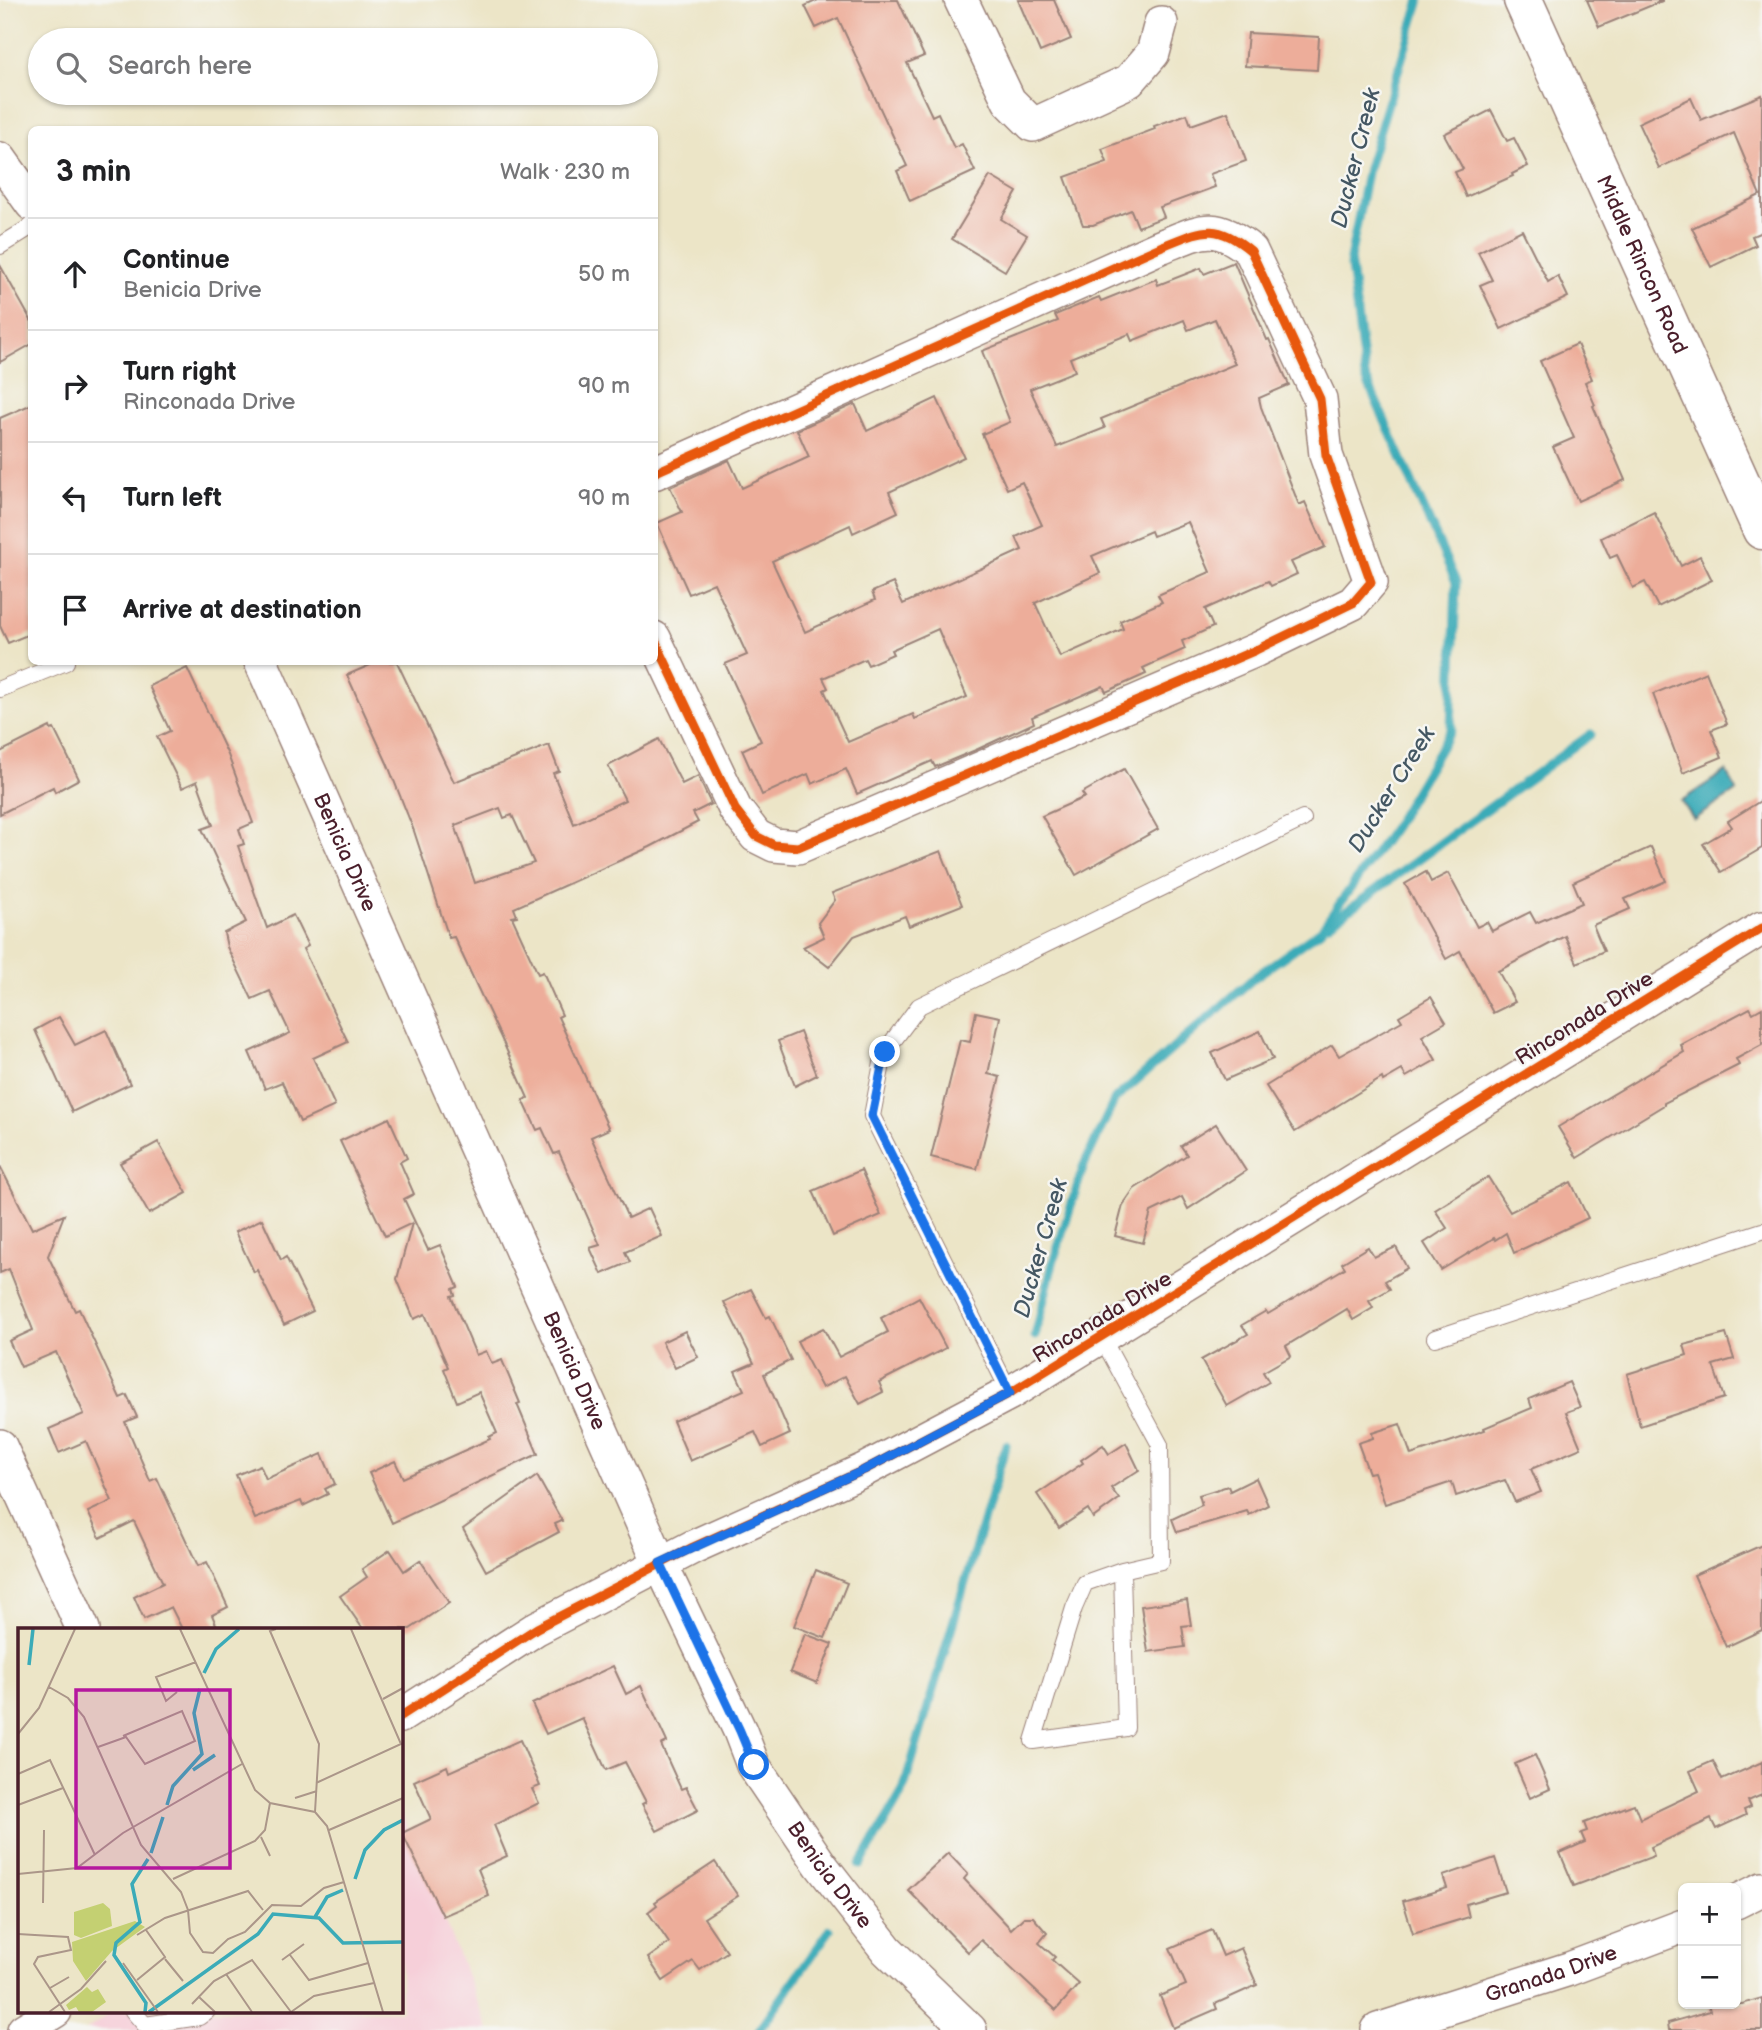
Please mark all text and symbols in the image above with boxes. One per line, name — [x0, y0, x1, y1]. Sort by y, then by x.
search box — [28, 28, 658, 105]
icon: search — [52, 48, 90, 86]
text: Search here — [108, 51, 252, 82]
water label: Ducker Creek — [1325, 85, 1387, 231]
text: 3 min — [56, 154, 131, 190]
text: Walk · 230 m — [500, 158, 630, 186]
street label: Middle Rincon Road — [1591, 171, 1693, 358]
text: Continue — [123, 245, 230, 276]
icon: ahead — [56, 255, 94, 293]
text: 50 m — [578, 260, 630, 288]
text: Benicia Drive — [123, 276, 262, 304]
text: Turn right — [123, 357, 236, 388]
icon: right — [56, 367, 94, 405]
text: 90 m — [578, 372, 630, 400]
text: Rinconada Drive — [123, 388, 295, 416]
icon: left — [56, 479, 94, 517]
text: Turn left — [123, 483, 222, 514]
text: 90 m — [578, 484, 630, 512]
icon: arrive — [56, 591, 94, 629]
text: Arrive at destination — [123, 595, 362, 626]
water label: Ducker Creek — [1342, 721, 1442, 858]
street label: Benicia Drive — [308, 789, 382, 915]
street label: Rinconada Drive — [1511, 966, 1658, 1071]
route end — [869, 1036, 900, 1067]
water label: Ducker Creek — [1008, 1175, 1074, 1321]
street label: Rinconada Drive — [1028, 1266, 1176, 1369]
street label: Benicia Drive — [537, 1308, 611, 1434]
inset map — [18, 1628, 402, 2012]
route start — [738, 1749, 769, 1780]
street label: Benicia Drive — [782, 1817, 877, 1933]
map controls — [1678, 1883, 1741, 2009]
button: + — [1678, 1883, 1741, 1946]
street label: Granada Drive — [1482, 1940, 1621, 2008]
button: − — [1678, 1946, 1741, 2009]

